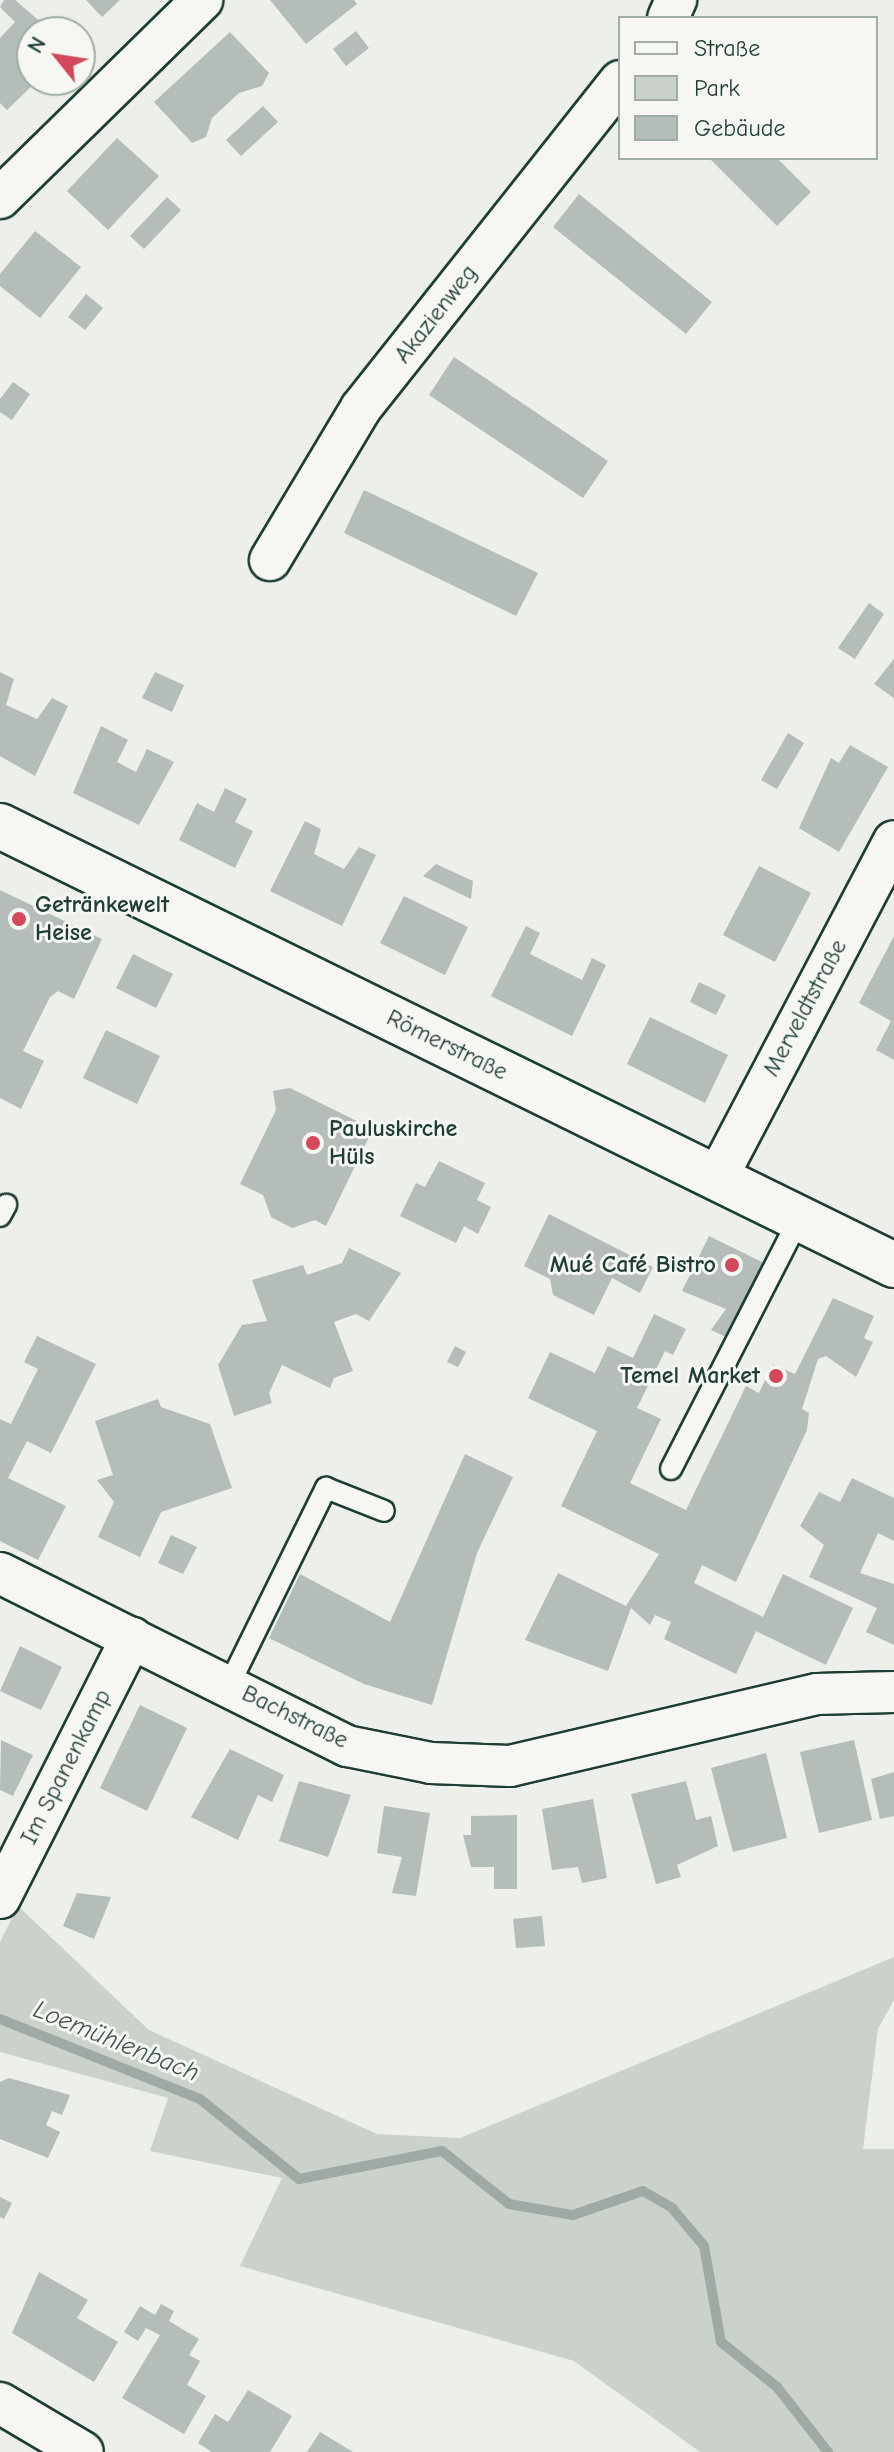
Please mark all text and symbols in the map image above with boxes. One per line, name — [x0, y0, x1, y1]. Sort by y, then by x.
north arrow — [16, 16, 96, 96]
legend — [618, 16, 878, 160]
text: N — [22, 32, 52, 58]
text: Straße — [694, 34, 760, 62]
text: Park — [694, 74, 740, 102]
text: Gebäude — [694, 114, 785, 142]
street label: Akazienweg — [389, 259, 483, 369]
place label: Getränkewelt Heise — [35, 891, 169, 947]
marker: Getränkewelt Heise — [10, 910, 28, 928]
street label: Merveldtstraße — [757, 935, 853, 1081]
street label: Römerstraße — [382, 1003, 512, 1087]
place label: Pauluskirche Hüls — [329, 1115, 457, 1171]
marker: Pauluskirche Hüls — [304, 1134, 322, 1152]
place label: Mué Café Bistro — [550, 1251, 716, 1279]
marker: Mué Café Bistro — [723, 1256, 741, 1274]
place label: Temel Market — [620, 1362, 760, 1390]
marker: Temel Market — [767, 1367, 785, 1385]
street label: Bachstraße — [237, 1679, 353, 1755]
street label: Im Spanenkamp — [15, 1685, 117, 1849]
water label: Loemühlenbach — [29, 1995, 203, 2089]

